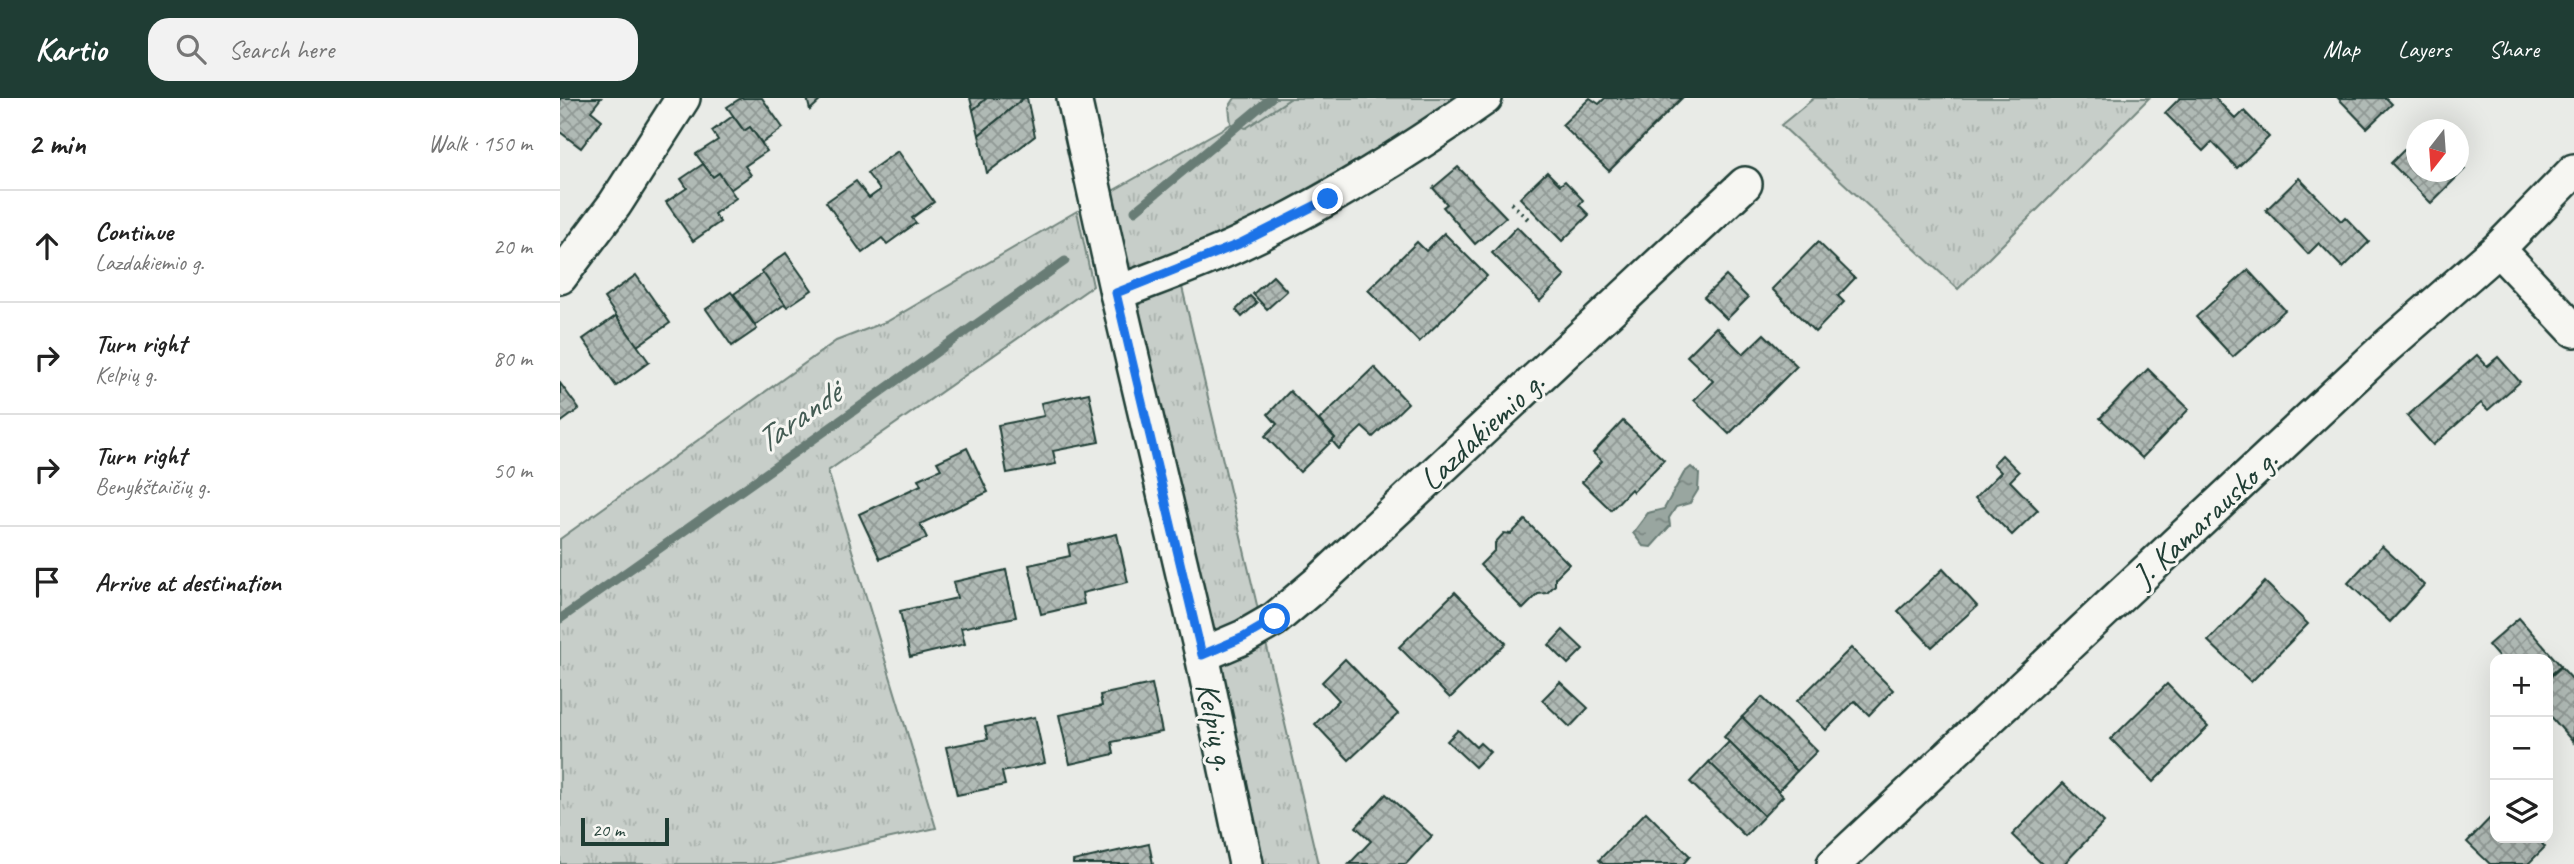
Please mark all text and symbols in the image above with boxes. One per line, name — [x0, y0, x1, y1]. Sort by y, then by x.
search box — [148, 18, 638, 81]
text: Kartio — [35, 28, 106, 70]
icon: search — [172, 30, 210, 68]
text: Search here — [228, 33, 334, 66]
text: Map — [2323, 34, 2360, 64]
text: Layers — [2398, 34, 2451, 64]
text: Share — [2489, 34, 2539, 64]
north arrow — [2406, 119, 2469, 182]
text: 2 min — [28, 125, 85, 163]
text: Walk · 150 m — [428, 129, 532, 158]
route end — [1312, 183, 1343, 214]
text: Continue — [95, 215, 173, 248]
icon: ahead — [28, 227, 66, 265]
text: 20 m — [493, 232, 532, 261]
text: Lazdakiemio g. — [95, 248, 204, 277]
text: Turn right — [95, 327, 186, 360]
icon: right — [28, 339, 66, 377]
text: 80 m — [493, 344, 532, 373]
text: Kelpių g. — [95, 360, 157, 389]
street label: Lazdakiemio g. — [1410, 362, 1554, 499]
water label: Tarandė — [745, 367, 856, 463]
text: Turn right — [95, 439, 186, 472]
street label: J. Kamarausko g. — [2121, 439, 2287, 597]
icon: right — [28, 451, 66, 489]
text: 50 m — [493, 456, 532, 485]
text: Benykštaičių g. — [95, 472, 210, 501]
icon: arrive — [28, 563, 66, 601]
text: Arrive at destination — [95, 566, 281, 599]
route start — [1259, 603, 1290, 634]
map controls — [2490, 654, 2553, 843]
button: + — [2490, 654, 2553, 717]
street label: Kelpių g. — [1186, 678, 1246, 774]
button: − — [2490, 717, 2553, 780]
button: layers — [2490, 780, 2553, 843]
scale bar — [581, 815, 668, 847]
text: 20 m — [592, 818, 624, 842]

